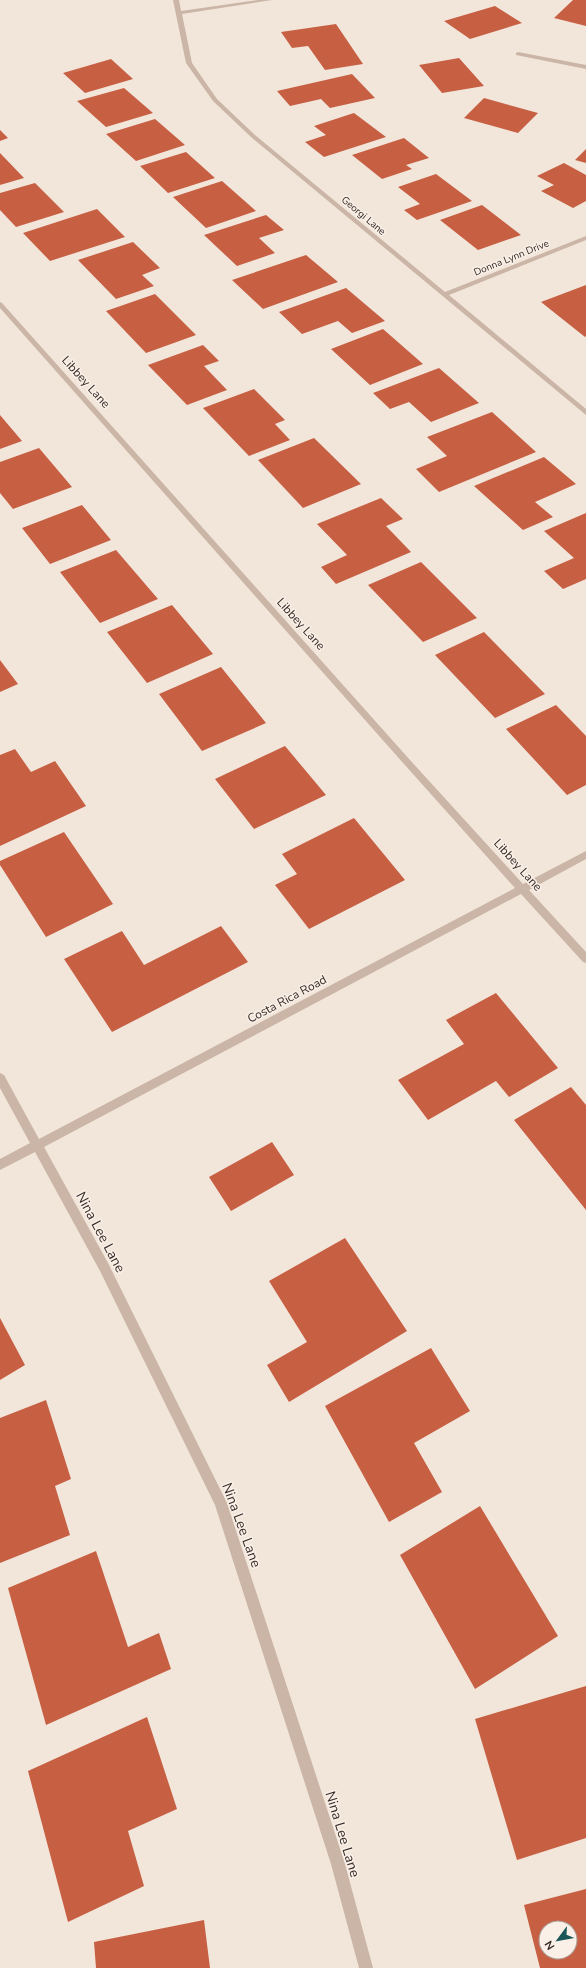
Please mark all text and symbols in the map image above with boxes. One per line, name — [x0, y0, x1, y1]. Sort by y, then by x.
street label: Georgi Lane — [338, 193, 389, 239]
street label: Donna Lynn Drive — [472, 236, 551, 279]
street label: Libbey Lane — [58, 353, 114, 411]
street label: Libbey Lane — [273, 595, 329, 653]
street label: Libbey Lane — [490, 836, 546, 894]
street label: Costa Rica Road — [245, 971, 329, 1027]
street label: Nina Lee Lane — [71, 1188, 130, 1276]
street label: Nina Lee Lane — [217, 1480, 266, 1570]
street label: Nina Lee Lane — [320, 1789, 365, 1879]
north arrow — [538, 1920, 578, 1960]
text: N — [541, 1938, 558, 1953]

